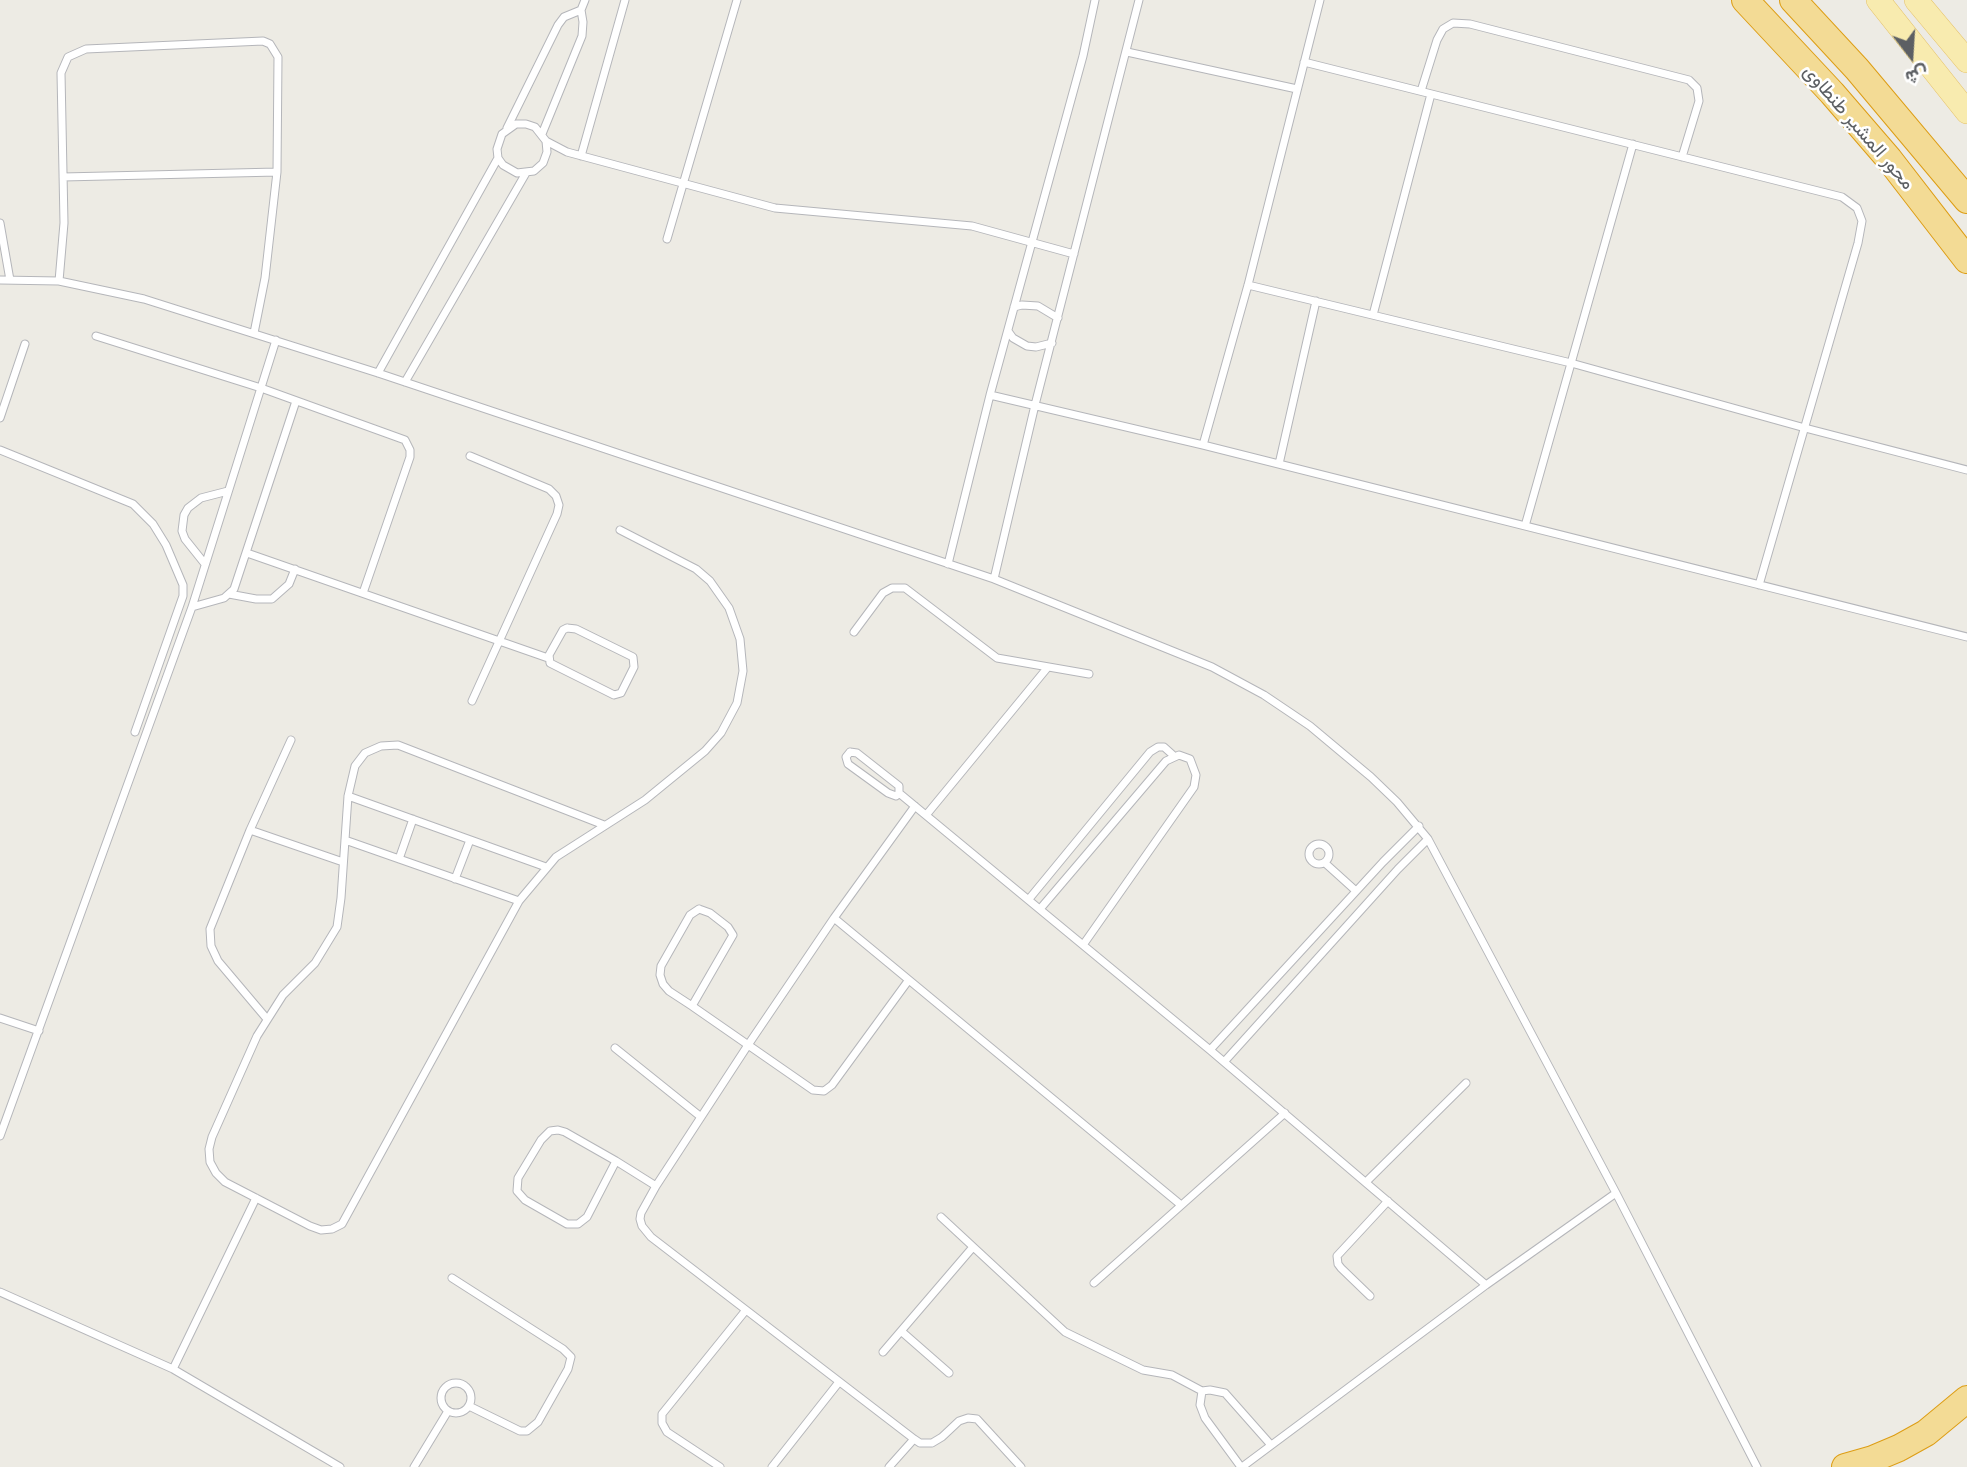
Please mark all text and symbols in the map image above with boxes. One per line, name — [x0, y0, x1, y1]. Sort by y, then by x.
north arrow — [1876, 21, 1946, 91]
street label: محور المشير طنطاوى — [1799, 60, 1919, 194]

